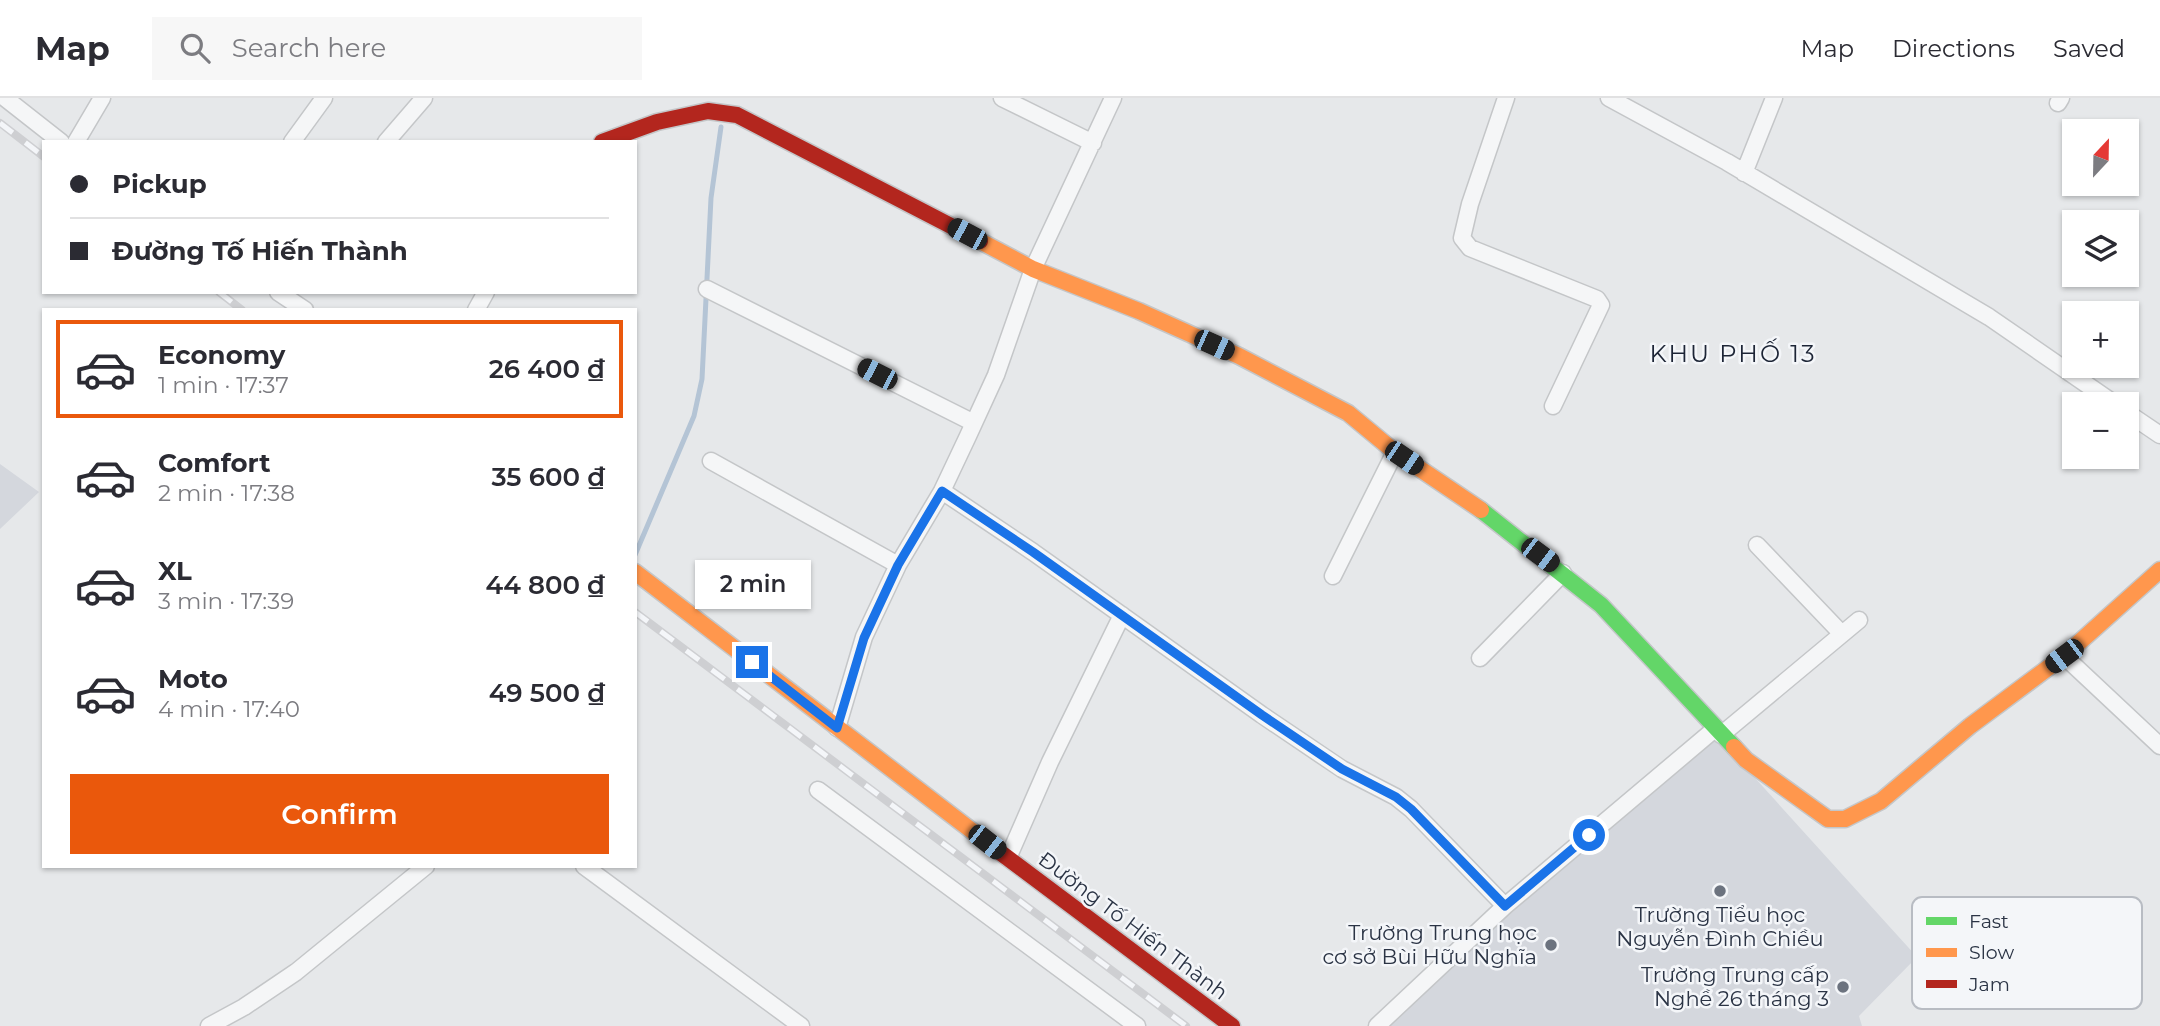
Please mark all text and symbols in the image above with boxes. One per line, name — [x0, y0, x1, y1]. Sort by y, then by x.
search box — [152, 17, 642, 80]
text: Map — [35, 28, 110, 68]
icon: search — [176, 29, 214, 67]
text: Search here — [232, 32, 386, 64]
text: Map — [1801, 34, 1854, 63]
text: Directions — [1892, 34, 2015, 63]
text: Saved — [2053, 34, 2125, 63]
north arrow — [2062, 119, 2138, 196]
map controls — [2062, 119, 2139, 469]
text: Pickup — [112, 168, 207, 200]
button: layers — [2062, 210, 2139, 287]
car — [944, 215, 991, 253]
text: Đường Tố Hiến Thành — [112, 235, 408, 267]
button: + — [2062, 301, 2139, 378]
car — [1191, 327, 1238, 363]
icon: car — [74, 338, 137, 401]
district label: KHU PHỐ 13 — [1650, 338, 1817, 368]
text: Economy — [158, 339, 285, 371]
text: 26 400 ₫ — [489, 353, 605, 385]
car — [854, 355, 901, 393]
text: 1 min · 17:37 — [158, 371, 289, 399]
button: − — [2062, 392, 2139, 469]
car — [1381, 438, 1428, 478]
icon: car — [74, 446, 137, 509]
text: Comfort — [158, 447, 270, 479]
text: 35 600 ₫ — [491, 461, 605, 493]
text: 2 min · 17:38 — [158, 479, 295, 507]
car — [1517, 534, 1564, 576]
icon: car — [74, 554, 137, 617]
text: XL — [158, 555, 192, 587]
callout: 2 min — [694, 560, 810, 610]
text: 44 800 ₫ — [486, 569, 605, 601]
text: 2 min — [720, 570, 786, 598]
text: 3 min · 17:39 — [158, 587, 294, 615]
car — [2041, 635, 2088, 677]
route end — [736, 646, 768, 678]
icon: car — [74, 662, 137, 725]
text: Moto — [158, 663, 228, 695]
text: 49 500 ₫ — [489, 677, 605, 709]
text: 4 min · 17:40 — [158, 695, 300, 723]
button: Confirm — [70, 774, 609, 854]
route start — [1573, 819, 1605, 851]
car — [964, 821, 1011, 863]
street label: Đường Tố Hiến Thành — [1034, 846, 1233, 1005]
marker: Trường Tiểu học Nguyễn Đình Chiều — [1712, 883, 1728, 899]
legend — [1912, 897, 2142, 1009]
place label: Trường Tiểu học Nguyễn Đình Chiều — [1616, 902, 1824, 951]
text: Fast — [1969, 910, 2009, 933]
place label: Trường Trung học cơ sở Bùi Hữu Nghĩa — [1322, 920, 1537, 969]
marker: Trường Trung học cơ sở Bùi Hữu Nghĩa — [1543, 937, 1559, 953]
text: Slow — [1969, 941, 2014, 964]
place label: Trường Trung cấp Nghề 26 tháng 3 — [1641, 962, 1829, 1011]
text: Jam — [1968, 973, 2010, 996]
marker: Trường Trung cấp Nghề 26 tháng 3 — [1835, 979, 1851, 995]

